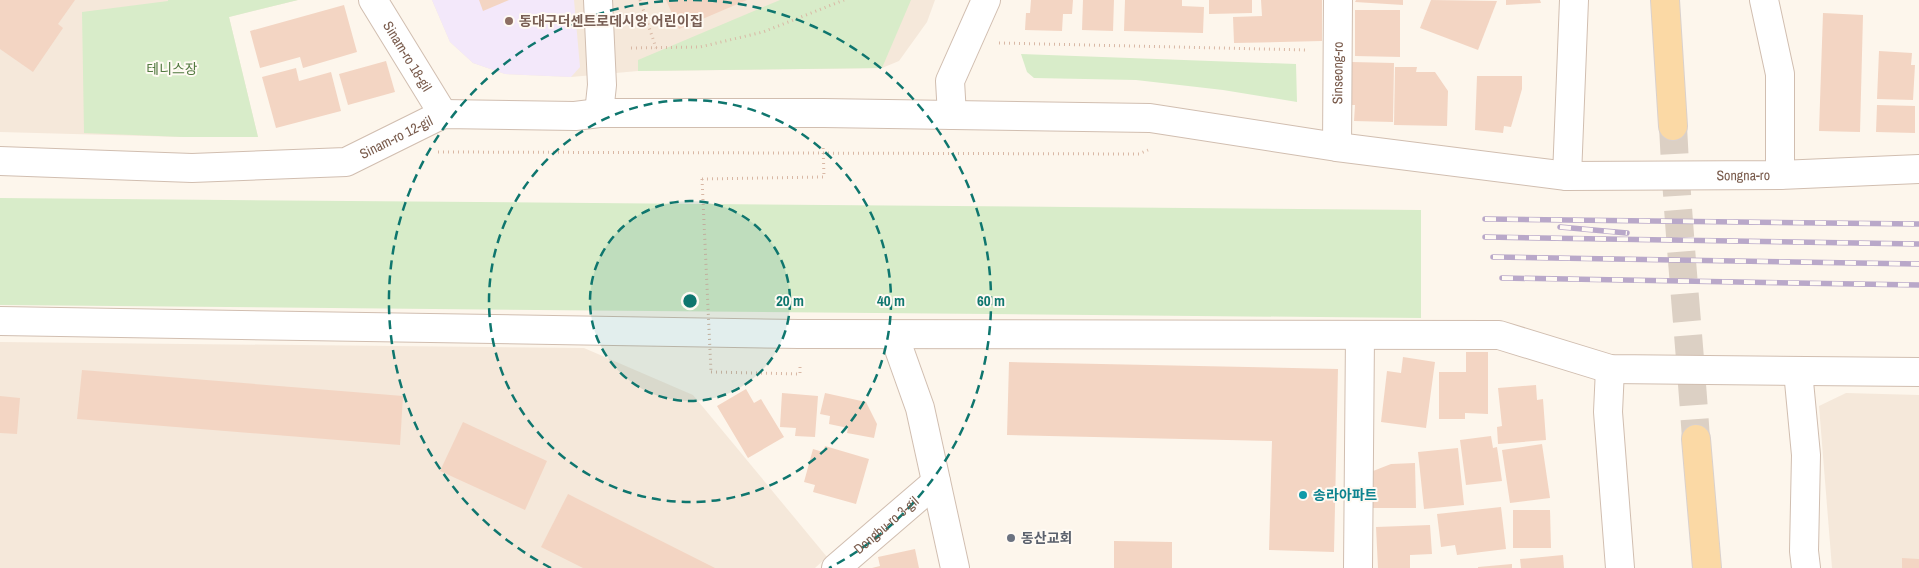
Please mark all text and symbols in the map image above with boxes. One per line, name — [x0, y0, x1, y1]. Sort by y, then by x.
place label: 동대구더센트로데시앙 어린이집 — [519, 12, 703, 30]
marker: 동대구더센트로데시앙 어린이집 — [503, 15, 515, 27]
street label: Sinam-ro 18-gil — [379, 18, 436, 95]
street label: Sinseong-ro — [1328, 42, 1347, 104]
park label: 테니스장 — [146, 60, 198, 78]
street label: Sinam-ro 12-gil — [356, 112, 435, 163]
street label: Songna-ro — [1716, 166, 1770, 184]
text: 20 m — [776, 290, 804, 311]
text: 40 m — [877, 290, 905, 311]
text: 60 m — [977, 290, 1005, 311]
centre of rings — [681, 292, 699, 310]
place label: 송라아파트 — [1313, 486, 1378, 504]
marker: 송라아파트 — [1297, 489, 1309, 501]
street label: Dongbu-ro 3-gil — [850, 492, 922, 558]
place label: 동산교회 — [1021, 529, 1073, 547]
marker: 동산교회 — [1005, 532, 1017, 544]

